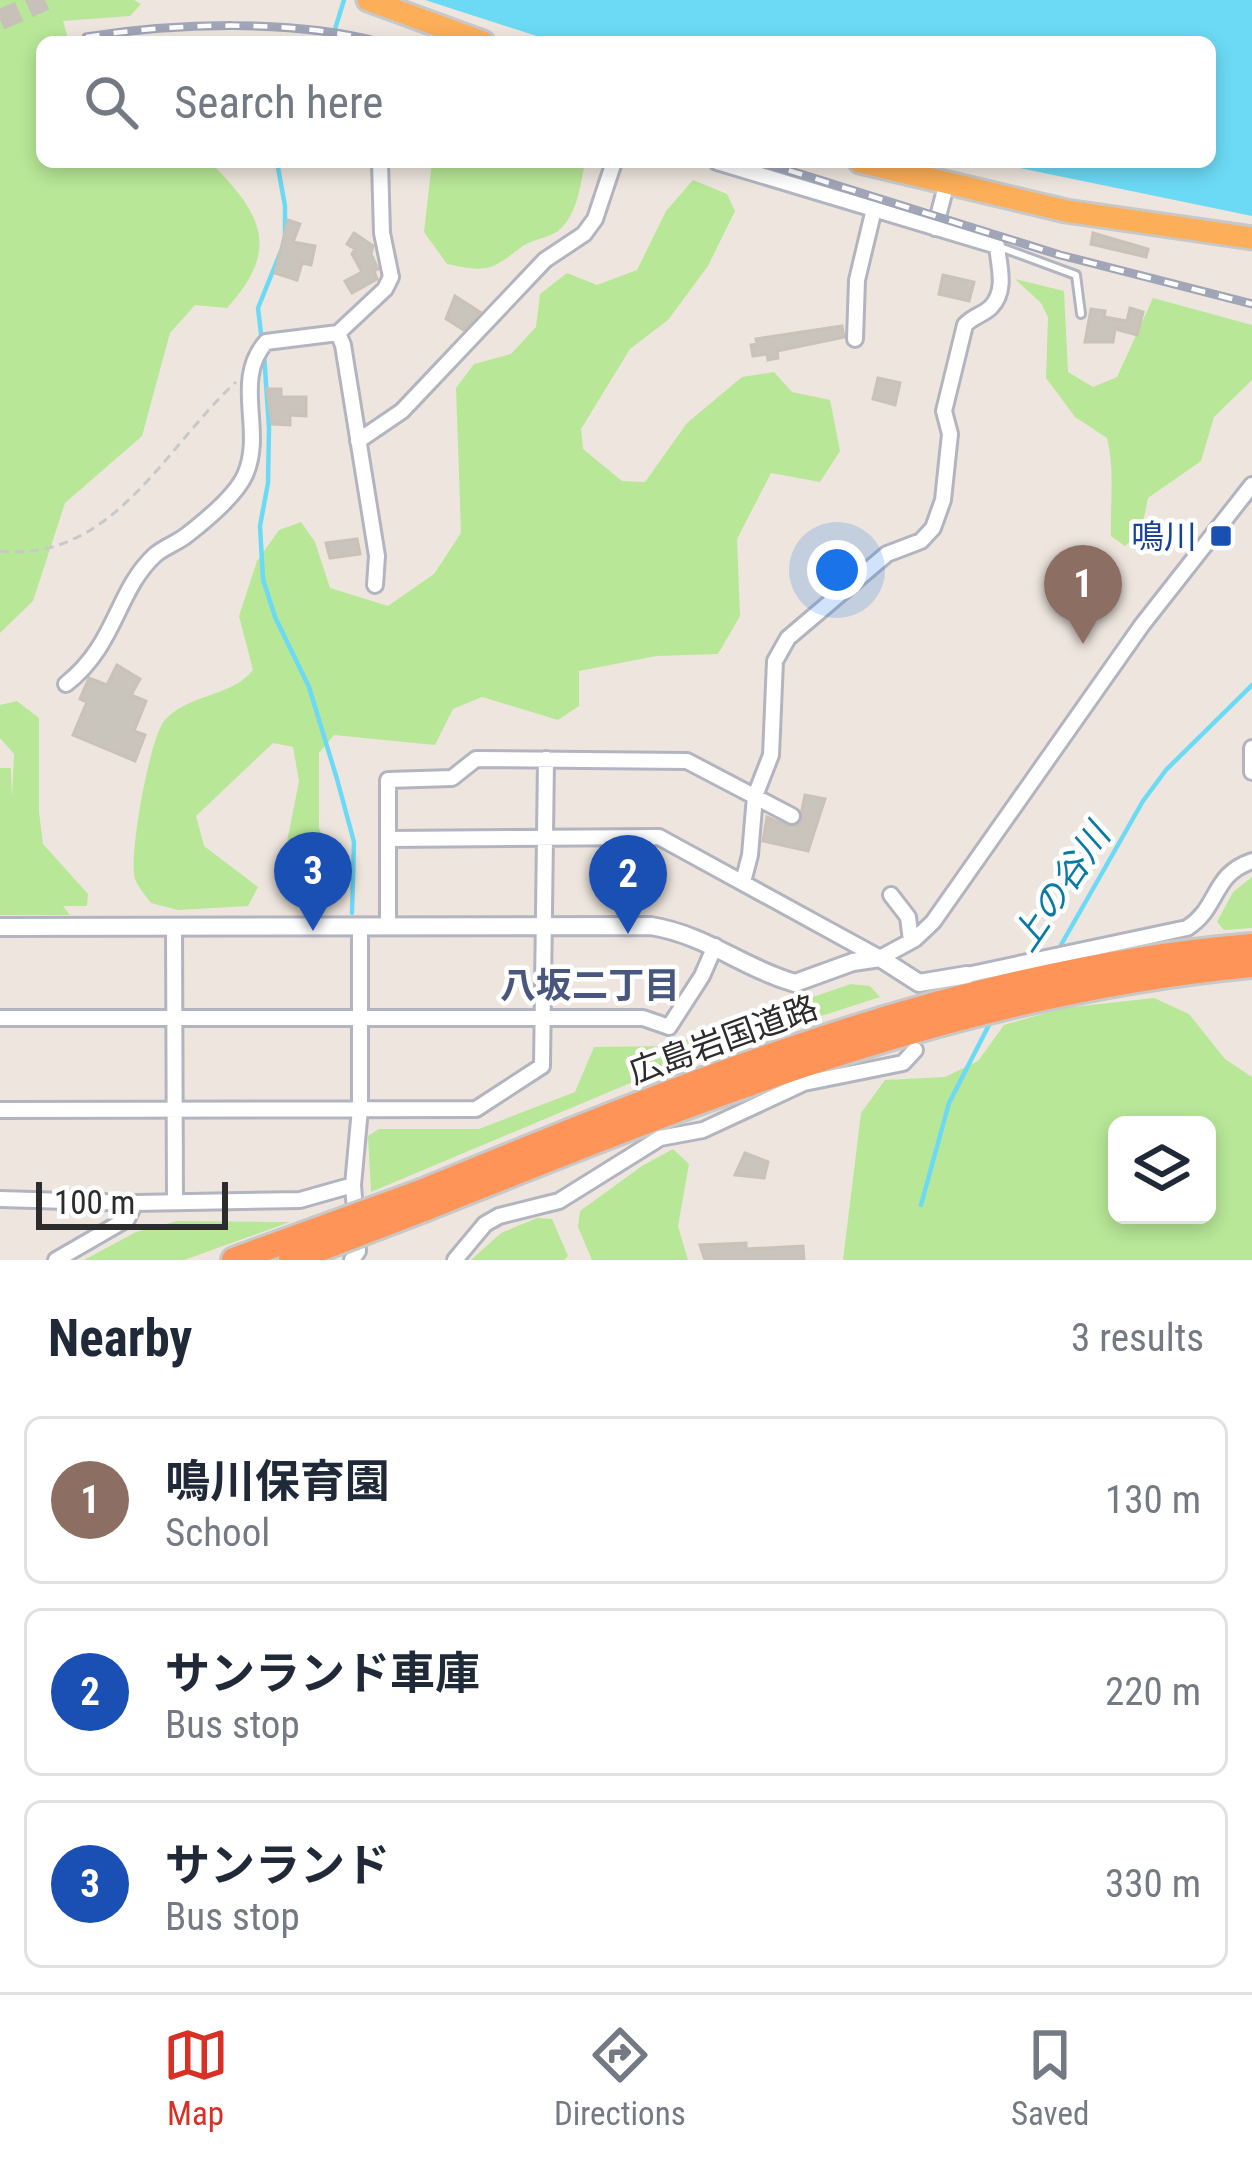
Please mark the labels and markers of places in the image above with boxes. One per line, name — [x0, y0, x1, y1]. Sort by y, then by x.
place label: 鳴川 — [1131, 517, 1197, 556]
marker: 鳴川 — [1208, 523, 1234, 549]
pin: 1 — [1044, 545, 1122, 644]
pin: 3 — [274, 832, 352, 931]
pin: 2 — [589, 835, 667, 934]

